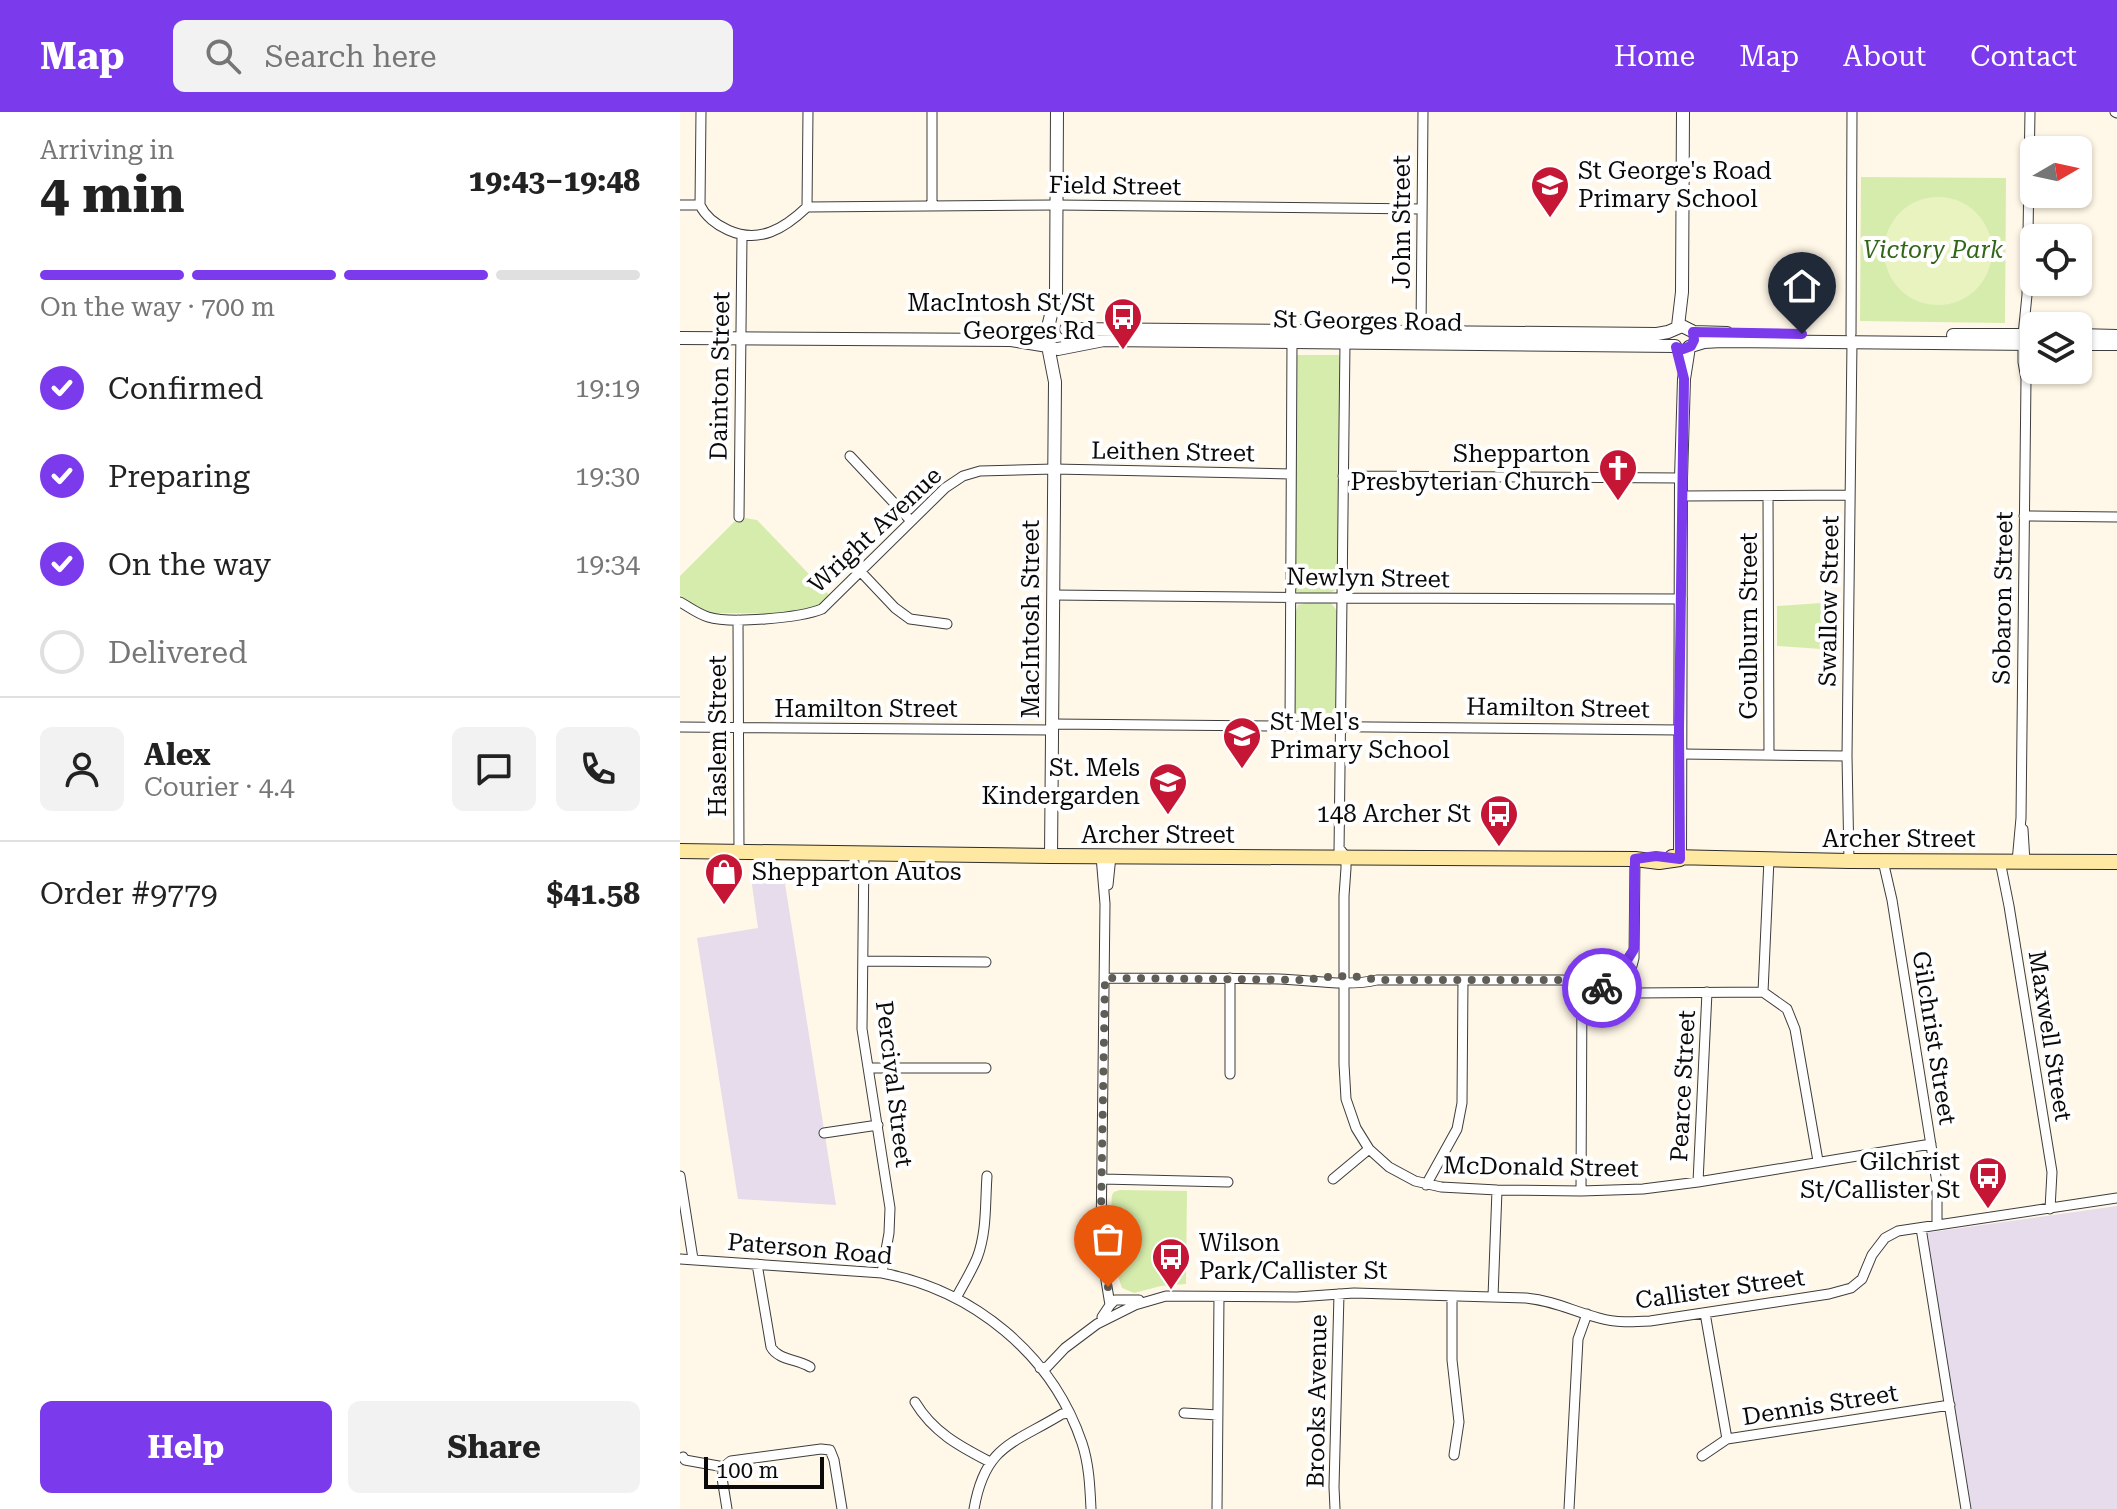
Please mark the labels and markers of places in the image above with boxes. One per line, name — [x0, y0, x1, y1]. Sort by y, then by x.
place label: St George's Road Primary School — [1578, 157, 1772, 213]
school or university icon: St George's Road Primary School — [1529, 164, 1571, 219]
pin — [1768, 252, 1836, 334]
place label: MacIntosh St/St Georges Rd — [907, 289, 1095, 345]
bus stop icon: MacIntosh St/St Georges Rd — [1102, 296, 1144, 351]
place label: Shepparton Presbyterian Church — [1350, 440, 1590, 496]
church icon: Shepparton Presbyterian Church — [1597, 447, 1639, 502]
place label: St Mel's Primary School — [1270, 708, 1450, 764]
school or university icon: St Mel's Primary School — [1221, 715, 1263, 770]
place label: St. Mels Kindergarden — [981, 754, 1140, 810]
school or university icon: St. Mels Kindergarden — [1147, 761, 1189, 816]
bus stop icon: 148 Archer St — [1478, 793, 1520, 848]
place label: 148 Archer St — [1316, 800, 1471, 828]
shop icon: Shepparton Autos — [703, 851, 745, 906]
place label: Shepparton Autos — [752, 858, 961, 886]
place label: Gilchrist St/Callister St — [1800, 1148, 1960, 1204]
bus stop icon: Gilchrist St/Callister St — [1967, 1155, 2009, 1210]
pin — [1074, 1205, 1142, 1287]
place label: Wilson Park/Callister St — [1199, 1229, 1388, 1285]
bus stop icon: Wilson Park/Callister St — [1150, 1236, 1192, 1291]

